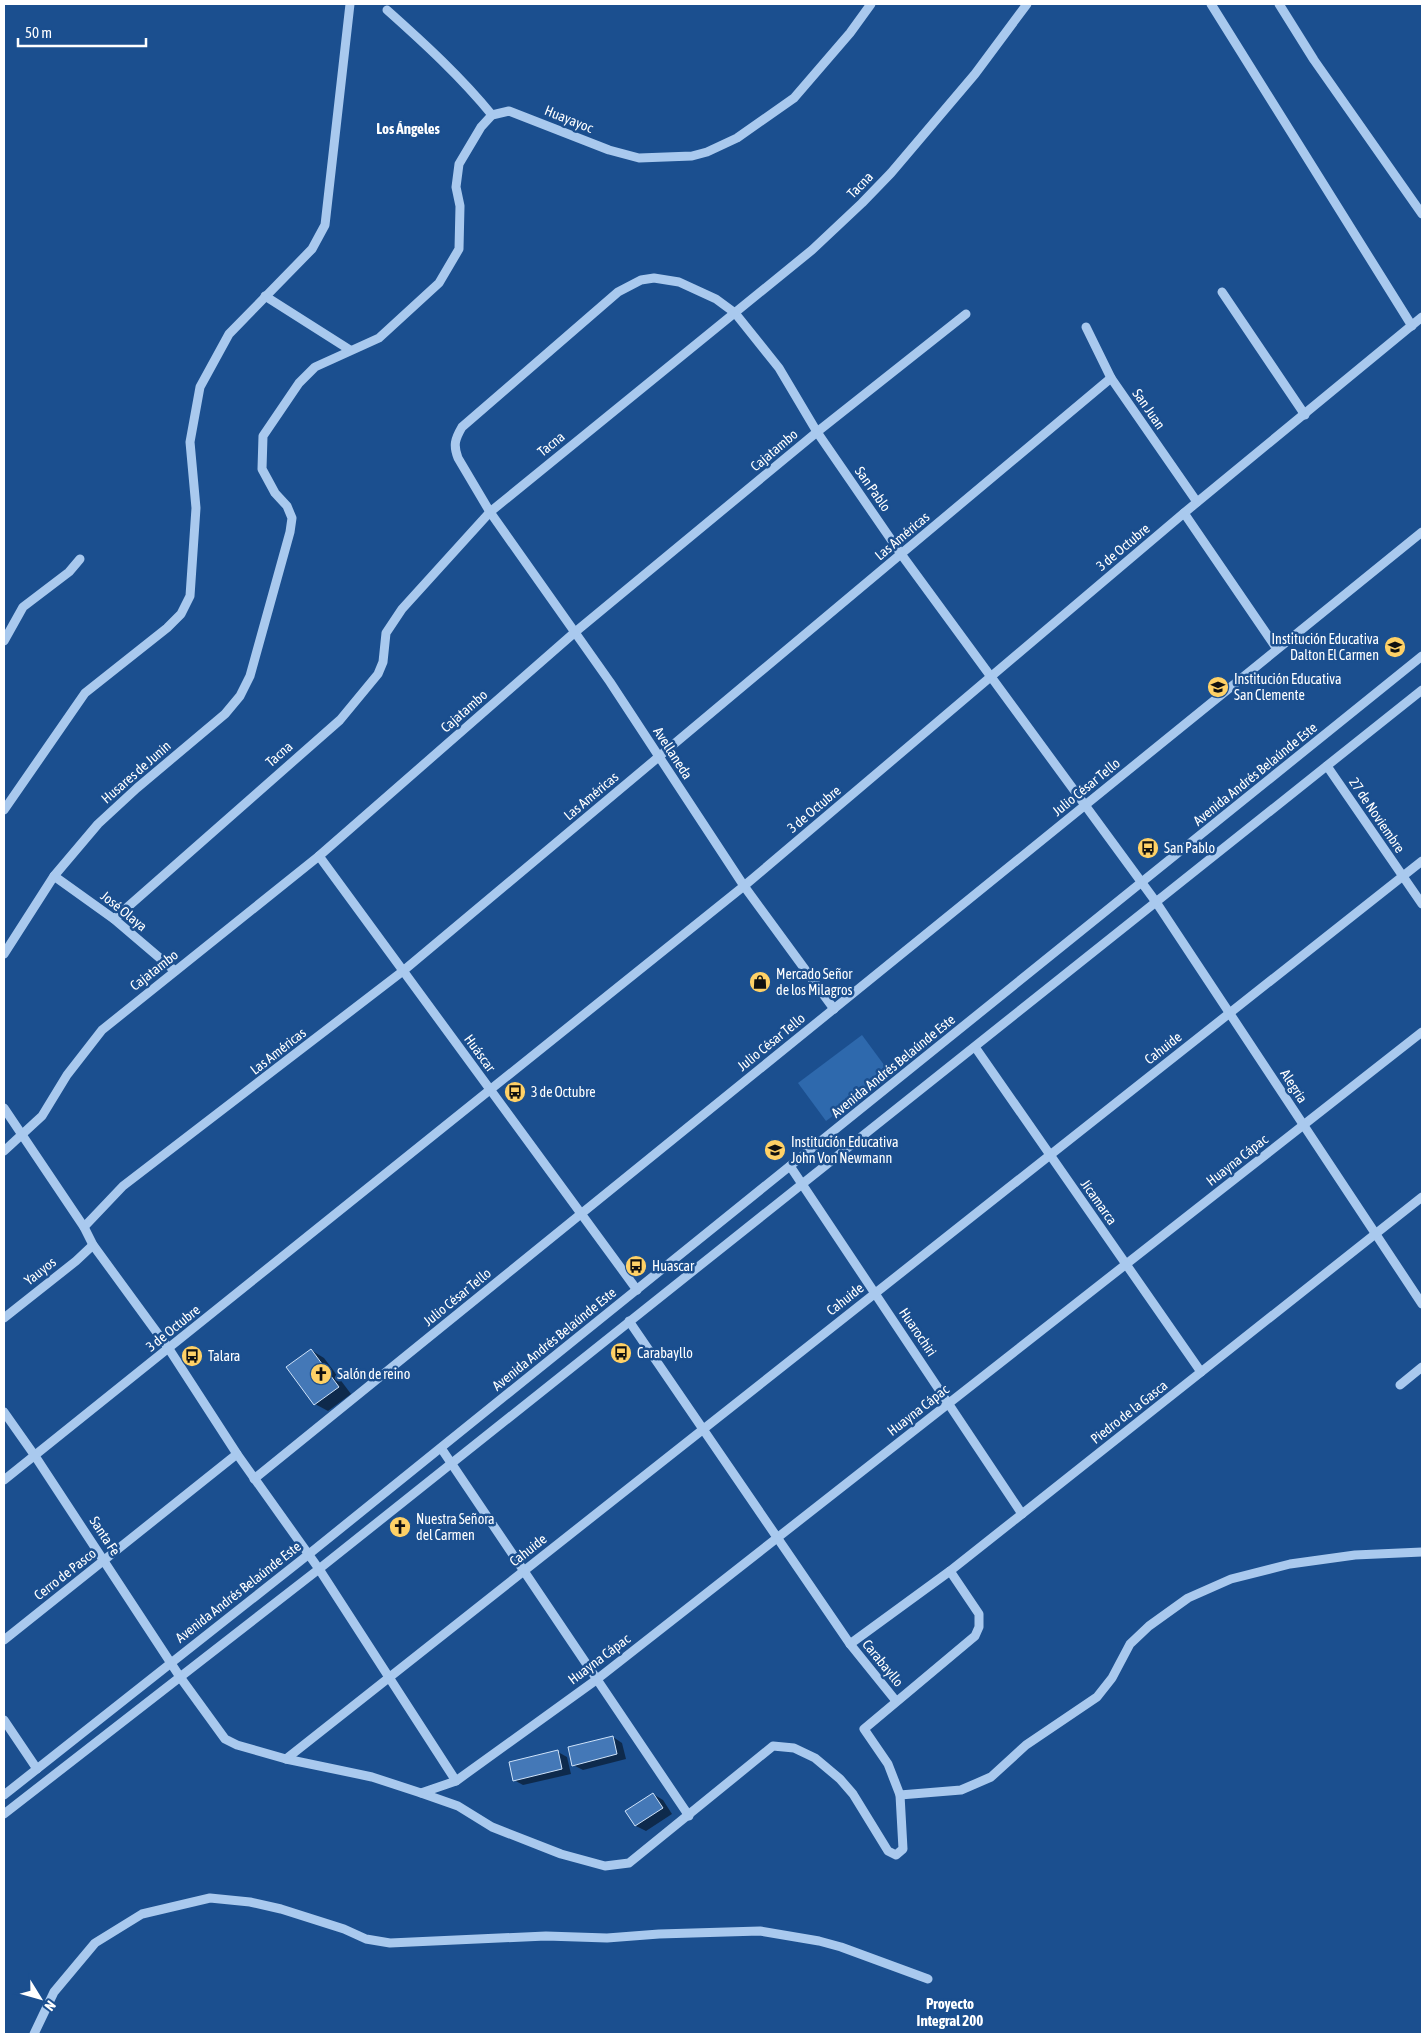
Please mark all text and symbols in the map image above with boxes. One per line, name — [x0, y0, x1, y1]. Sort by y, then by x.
scale bar — [18, 15, 145, 47]
text: 50 m — [25, 24, 52, 41]
street label: Huayayoc — [542, 102, 596, 136]
district label: Los Ángeles — [376, 120, 441, 137]
street label: Tacna — [844, 169, 876, 201]
street label: San Juan — [1129, 386, 1169, 432]
street label: Cajatambo — [747, 426, 801, 474]
street label: Tacna — [534, 428, 568, 460]
street label: San Pablo — [852, 464, 894, 514]
street label: Las Américas — [872, 509, 932, 563]
street label: 3 de Octubre — [1093, 520, 1153, 574]
place label: Institución Educativa Dalton El Carmen — [1272, 631, 1379, 663]
school or university icon: Institución Educativa Dalton El Carmen — [1383, 635, 1407, 659]
place label: Institución Educativa San Clemente — [1234, 671, 1341, 703]
school or university icon: Institución Educativa San Clemente — [1206, 675, 1230, 699]
street label: Cajatambo — [437, 686, 491, 736]
street label: Avenida Andrés Belaúnde Este — [1190, 719, 1320, 829]
street label: Avellaneda — [650, 724, 696, 782]
street label: Husares de Junin — [98, 738, 174, 806]
street label: Tacna — [262, 738, 296, 770]
street label: Julio César Tello — [1049, 755, 1123, 819]
street label: Las Américas — [561, 769, 621, 823]
street label: 27 de Noviembre — [1346, 774, 1408, 856]
street label: 3 de Octubre — [784, 782, 844, 836]
bus stop icon: San Pablo — [1136, 836, 1160, 860]
place label: San Pablo — [1164, 840, 1215, 856]
street label: José Olaya — [98, 888, 150, 934]
street label: Cajatambo — [127, 946, 181, 994]
place label: Mercado Señor de los Milagros — [776, 966, 853, 998]
shop icon: Mercado Señor de los Milagros — [748, 970, 772, 994]
street label: Julio César Tello — [734, 1010, 808, 1074]
street label: Avenida Andrés Belaúnde Este — [828, 1011, 958, 1121]
street label: Las Américas — [247, 1024, 309, 1078]
street label: Cahuide — [1141, 1029, 1185, 1067]
street label: Huáscar — [461, 1031, 499, 1075]
street label: Alegria — [1277, 1066, 1311, 1106]
bus stop icon: 3 de Octubre — [503, 1080, 527, 1104]
place label: 3 de Octubre — [531, 1084, 596, 1100]
street label: Huayna Cápac — [1203, 1131, 1272, 1189]
place label: Institución Educativa John Von Newmann — [791, 1134, 898, 1166]
school or university icon: Institución Educativa John Von Newmann — [763, 1138, 787, 1162]
street label: Jicamarca — [1078, 1176, 1120, 1228]
street label: Yauyos — [21, 1254, 59, 1288]
bus stop icon: Huascar — [624, 1254, 648, 1278]
place label: Huascar — [652, 1258, 695, 1274]
street label: Julio César Tello — [420, 1265, 494, 1329]
street label: Cahuide — [823, 1280, 867, 1318]
street label: Avenida Andrés Belaúnde Este — [489, 1284, 619, 1394]
street label: 3 de Octubre — [143, 1301, 203, 1355]
street label: Huarochiri — [896, 1305, 940, 1359]
bus stop icon: Carabayllo — [609, 1341, 633, 1365]
bus stop icon: Talara — [180, 1344, 204, 1368]
place label: Carabayllo — [637, 1345, 693, 1361]
place label: Talara — [208, 1348, 240, 1364]
church icon: Salón de reino — [309, 1362, 333, 1386]
place label: Salón de reino — [337, 1366, 410, 1382]
street label: Piedro de la Gasca — [1087, 1377, 1171, 1447]
street label: Huayna Cápac — [884, 1381, 953, 1439]
place label: Nuestra Señora del Carmen — [416, 1511, 495, 1543]
street label: Santa Fe — [86, 1513, 124, 1559]
church icon: Nuestra Señora del Carmen — [388, 1515, 412, 1539]
street label: Cahuide — [506, 1531, 550, 1569]
street label: Avenida Andrés Belaúnde Este — [172, 1538, 304, 1646]
street label: Cerro de Pasco — [31, 1545, 99, 1603]
street label: Huayna Cápac — [565, 1630, 634, 1688]
street label: Carabayllo — [859, 1636, 907, 1690]
north arrow — [15, 1973, 65, 2023]
district label: Proyecto Integral 200 — [917, 1995, 983, 2029]
text: N — [42, 1998, 59, 2014]

